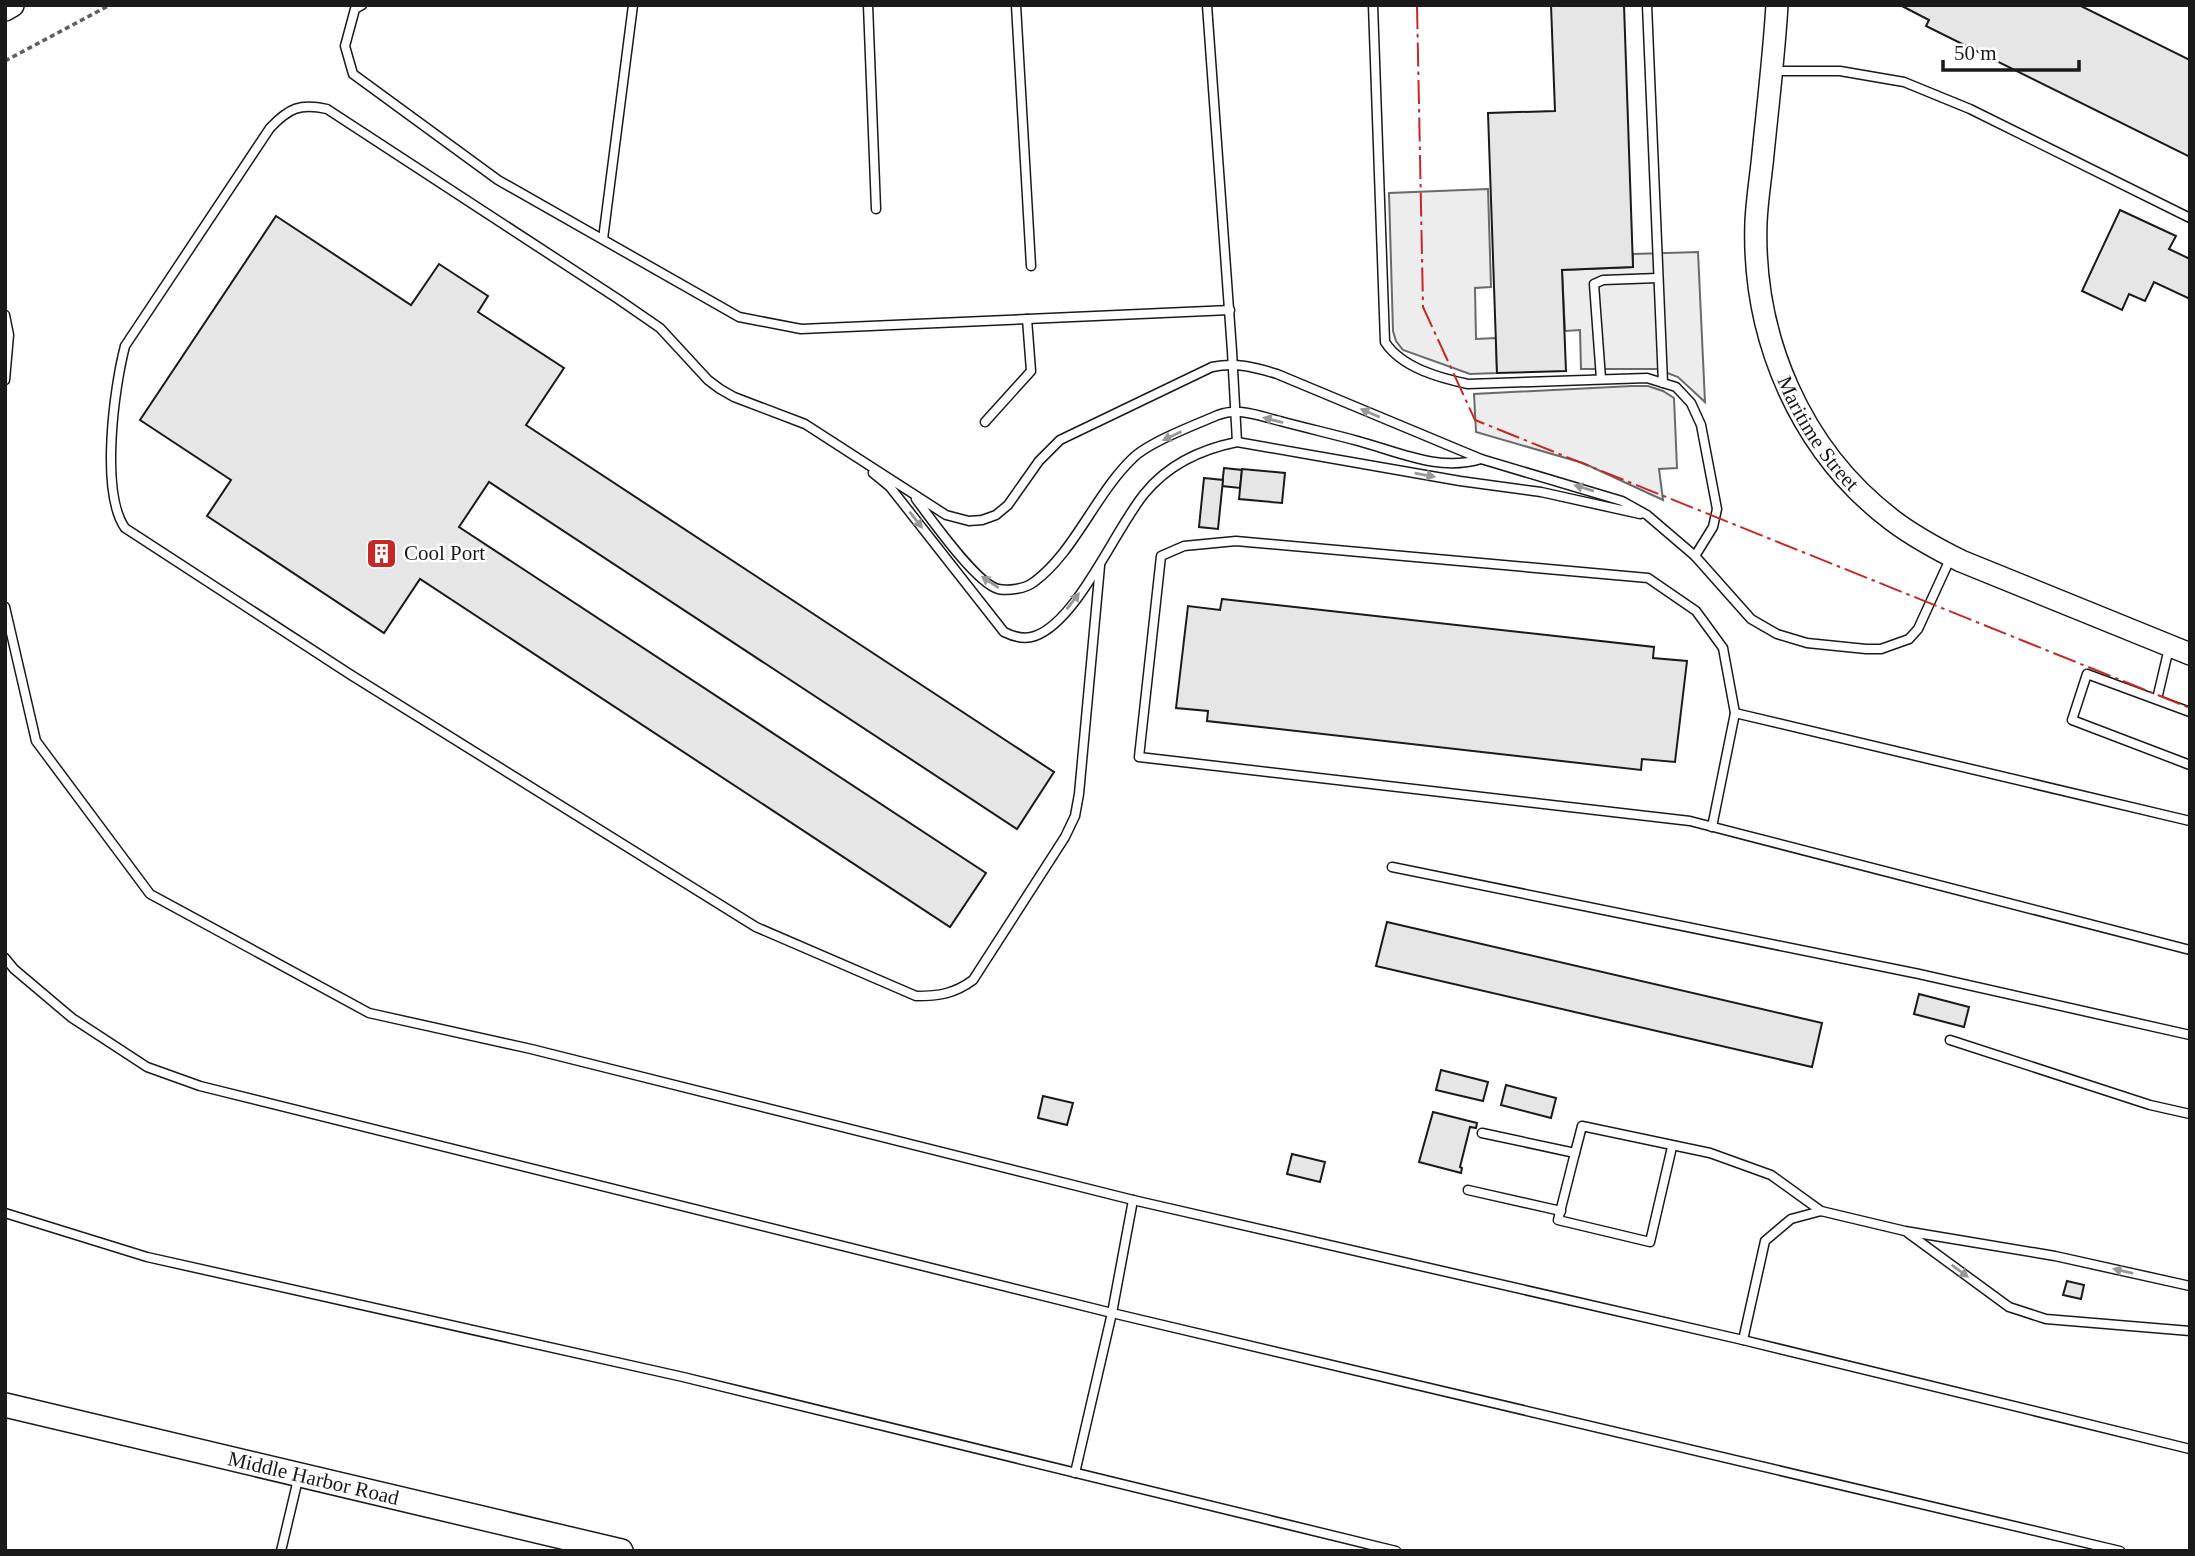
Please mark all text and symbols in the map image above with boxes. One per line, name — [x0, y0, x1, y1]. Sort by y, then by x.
scale bar — [1943, 28, 2080, 72]
text: 50 m — [1954, 41, 1997, 65]
street label: Maritime Street — [1772, 372, 1864, 496]
one-way arrow — [1360, 407, 1380, 419]
one-way arrow — [1262, 414, 1284, 425]
one-way arrow — [1162, 430, 1182, 442]
one-way arrow — [1414, 470, 1436, 481]
one-way arrow — [1574, 483, 1595, 493]
one-way arrow — [908, 511, 923, 529]
building icon: Cool Port — [364, 536, 398, 570]
place label: Cool Port — [404, 541, 485, 565]
one-way arrow — [980, 576, 1000, 589]
one-way arrow — [1066, 592, 1080, 610]
one-way arrow — [1951, 1264, 1969, 1278]
one-way arrow — [2112, 1266, 2134, 1277]
street label: Middle Harbor Road — [226, 1446, 402, 1510]

